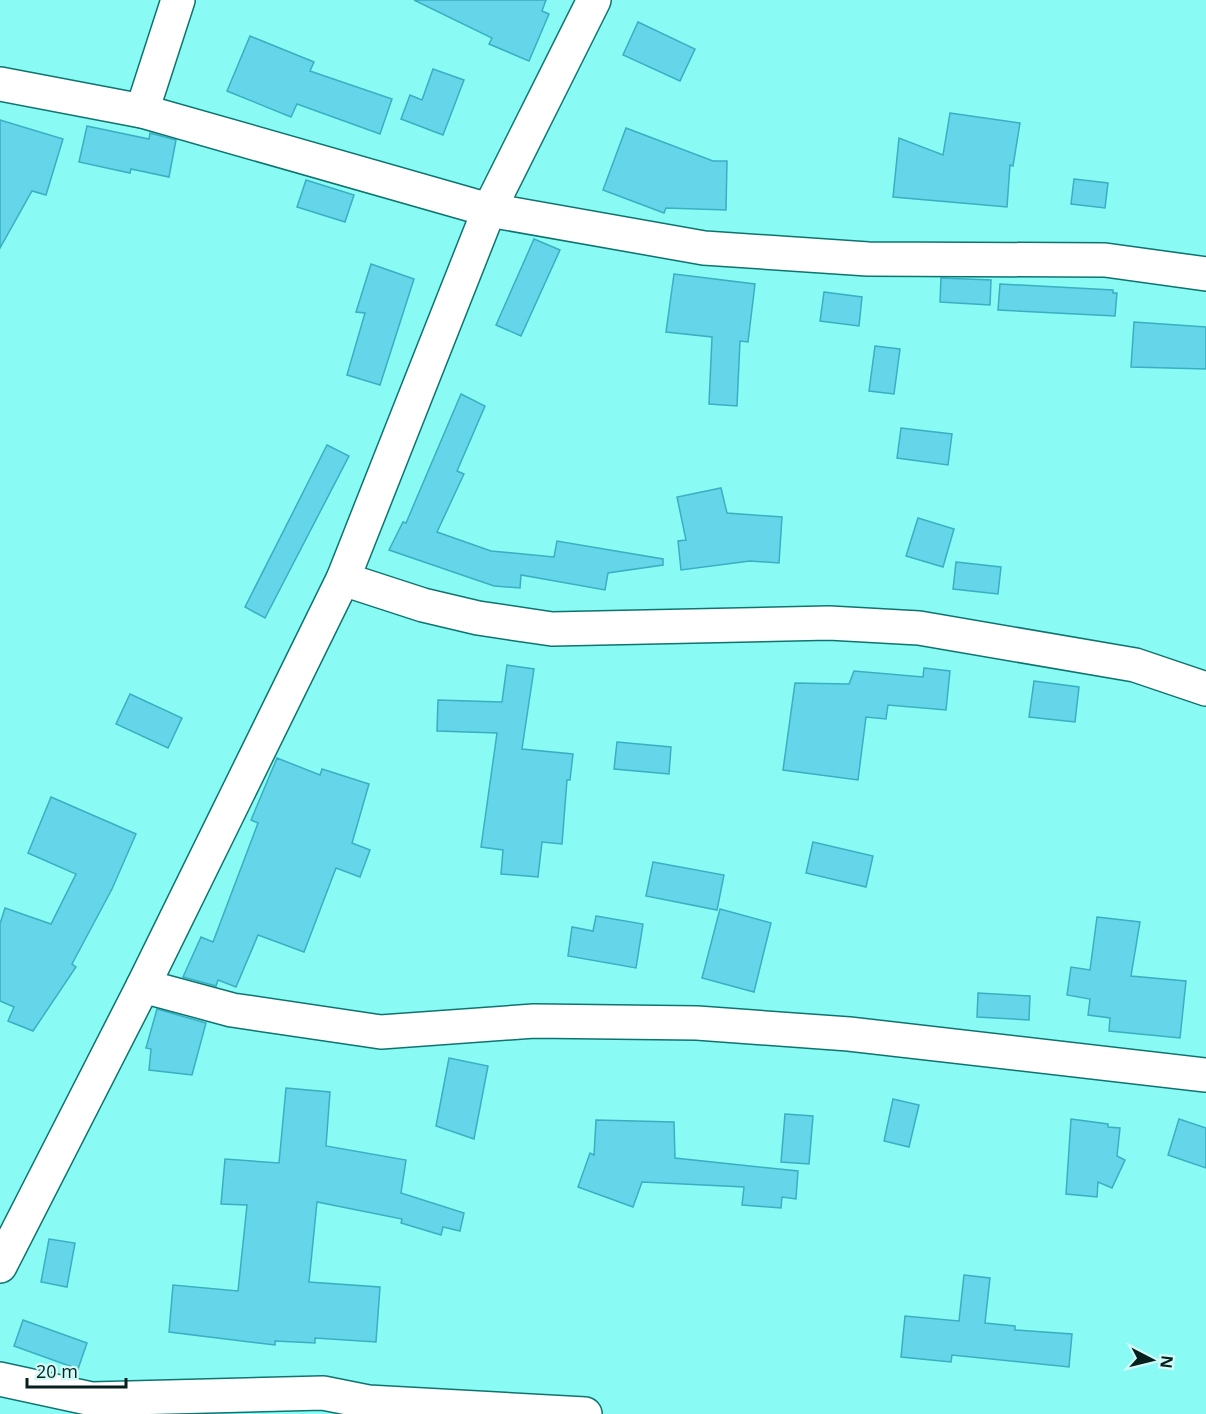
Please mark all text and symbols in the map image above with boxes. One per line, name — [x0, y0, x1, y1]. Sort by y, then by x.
north arrow — [1122, 1330, 1182, 1390]
scale bar — [27, 1351, 126, 1389]
text: N — [1155, 1354, 1179, 1370]
text: 20 m — [36, 1359, 78, 1383]

